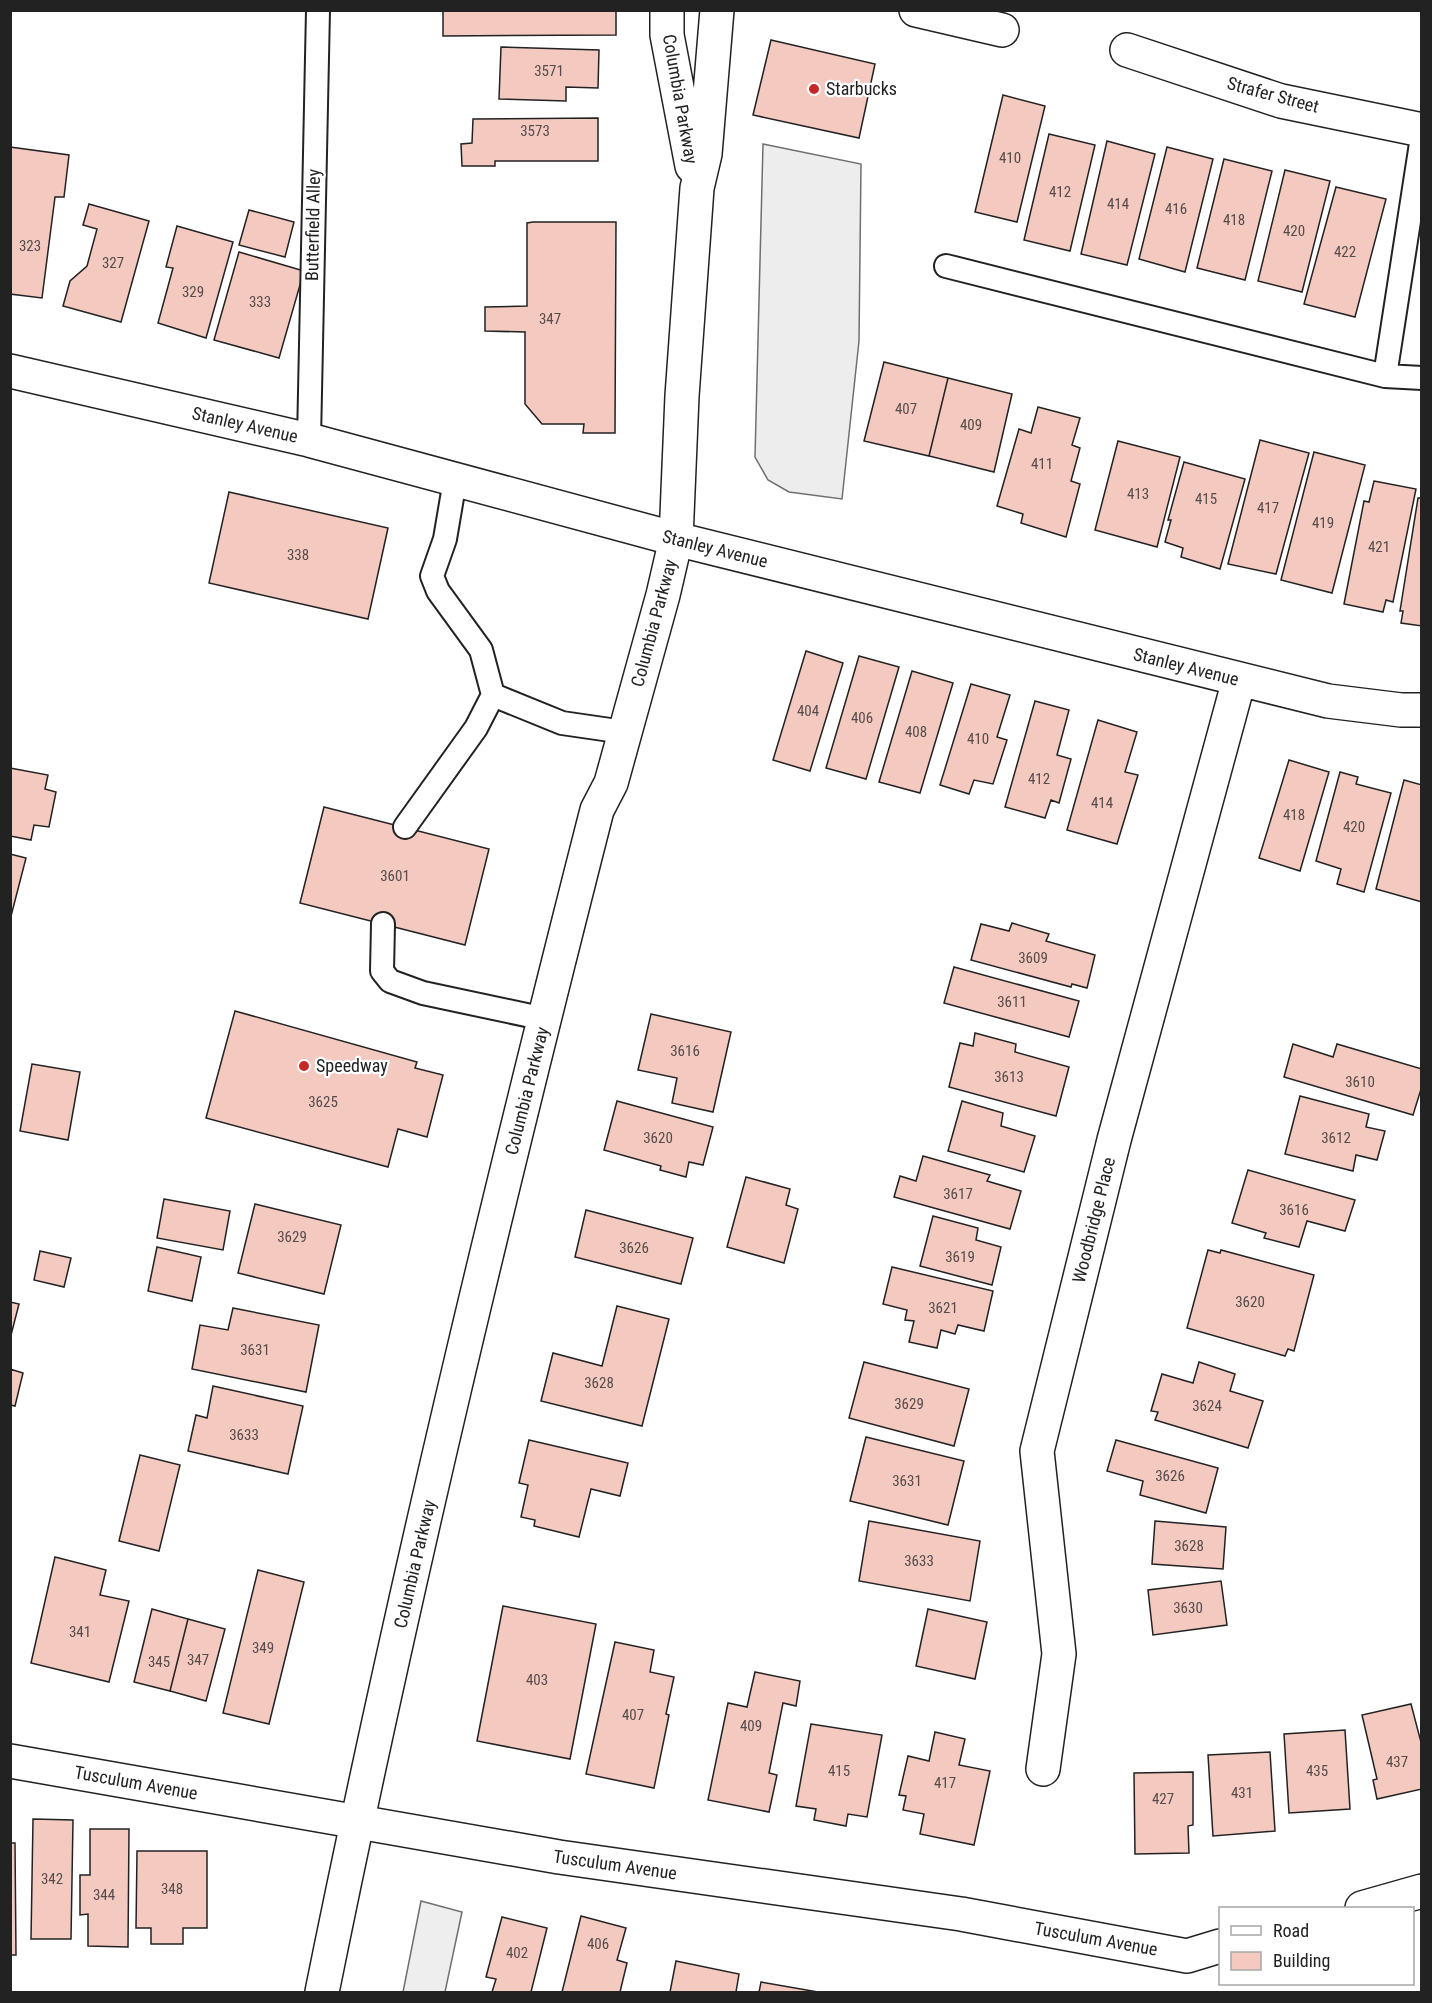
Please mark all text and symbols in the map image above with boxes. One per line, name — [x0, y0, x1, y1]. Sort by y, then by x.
street label: Columbia Parkway — [659, 33, 702, 166]
house number: 3571 — [534, 62, 564, 80]
street label: Strafer Street — [1225, 72, 1321, 117]
place label: Starbucks — [826, 78, 897, 99]
marker: Starbucks — [807, 82, 821, 96]
house number: 3573 — [520, 122, 550, 140]
house number: 410 — [999, 149, 1021, 167]
street label: Butterfield Alley — [301, 168, 324, 281]
house number: 412 — [1049, 183, 1071, 201]
house number: 414 — [1107, 195, 1129, 213]
house number: 416 — [1165, 200, 1187, 218]
house number: 418 — [1223, 211, 1245, 229]
house number: 420 — [1283, 222, 1305, 240]
house number: 323 — [19, 237, 41, 255]
house number: 422 — [1334, 243, 1356, 261]
house number: 327 — [102, 254, 124, 272]
house number: 329 — [182, 283, 204, 301]
house number: 333 — [249, 293, 271, 311]
house number: 347 — [539, 310, 561, 328]
house number: 407 — [895, 400, 917, 418]
street label: Stanley Avenue — [190, 402, 300, 447]
house number: 409 — [960, 416, 982, 434]
house number: 411 — [1031, 455, 1053, 473]
house number: 413 — [1127, 485, 1149, 503]
house number: 415 — [1195, 490, 1217, 508]
house number: 417 — [1257, 499, 1279, 517]
house number: 419 — [1312, 514, 1334, 532]
street label: Stanley Avenue — [660, 525, 770, 572]
house number: 421 — [1368, 538, 1390, 556]
house number: 338 — [287, 546, 309, 564]
street label: Columbia Parkway — [626, 556, 681, 689]
street label: Stanley Avenue — [1131, 643, 1241, 690]
house number: 404 — [797, 702, 819, 720]
house number: 406 — [851, 709, 873, 727]
house number: 408 — [905, 723, 927, 741]
house number: 410 — [967, 730, 989, 748]
house number: 412 — [1028, 770, 1050, 788]
house number: 414 — [1091, 794, 1113, 812]
house number: 418 — [1283, 806, 1305, 824]
house number: 420 — [1343, 818, 1365, 836]
house number: 3601 — [380, 867, 410, 885]
house number: 3609 — [1018, 949, 1048, 967]
house number: 3611 — [997, 993, 1027, 1011]
street label: Columbia Parkway — [500, 1024, 553, 1157]
house number: 3616 — [670, 1042, 700, 1060]
place label: Speedway — [316, 1055, 388, 1076]
marker: Speedway — [297, 1059, 311, 1073]
house number: 3613 — [994, 1068, 1024, 1086]
house number: 3610 — [1345, 1073, 1375, 1091]
house number: 3625 — [308, 1093, 338, 1111]
house number: 3620 — [643, 1129, 673, 1147]
house number: 3612 — [1321, 1129, 1351, 1147]
street label: Woodbridge Place — [1068, 1155, 1119, 1285]
house number: 3617 — [943, 1185, 973, 1203]
house number: 3616 — [1279, 1201, 1309, 1219]
house number: 3629 — [277, 1228, 307, 1246]
house number: 3626 — [619, 1239, 649, 1257]
house number: 3619 — [945, 1248, 975, 1266]
house number: 3620 — [1235, 1293, 1265, 1311]
house number: 3621 — [928, 1299, 958, 1317]
house number: 3631 — [240, 1341, 270, 1359]
house number: 3628 — [584, 1374, 614, 1392]
house number: 3629 — [894, 1395, 924, 1413]
house number: 3624 — [1192, 1397, 1222, 1415]
house number: 3633 — [229, 1426, 259, 1444]
house number: 3626 — [1155, 1467, 1185, 1485]
house number: 3631 — [892, 1472, 922, 1490]
street label: Columbia Parkway — [390, 1497, 440, 1630]
house number: 3628 — [1174, 1537, 1204, 1555]
house number: 3633 — [904, 1552, 934, 1570]
house number: 3630 — [1173, 1599, 1203, 1617]
house number: 341 — [69, 1623, 91, 1641]
house number: 349 — [252, 1639, 274, 1657]
house number: 347 — [187, 1651, 209, 1669]
house number: 345 — [148, 1653, 170, 1671]
house number: 403 — [526, 1671, 548, 1689]
house number: 407 — [622, 1706, 644, 1724]
house number: 409 — [740, 1717, 762, 1735]
house number: 437 — [1386, 1753, 1408, 1771]
street label: Tusculum Avenue — [73, 1761, 199, 1804]
house number: 415 — [828, 1762, 850, 1780]
house number: 435 — [1306, 1762, 1328, 1780]
house number: 417 — [934, 1774, 956, 1792]
house number: 431 — [1231, 1784, 1253, 1802]
house number: 427 — [1152, 1790, 1174, 1808]
street label: Tusculum Avenue — [552, 1845, 678, 1884]
house number: 342 — [41, 1870, 63, 1888]
house number: 348 — [161, 1880, 183, 1898]
house number: 344 — [93, 1886, 115, 1904]
legend — [1219, 1907, 1414, 1985]
street label: Tusculum Avenue — [1033, 1917, 1159, 1960]
text: Road — [1273, 1920, 1309, 1941]
house number: 406 — [587, 1935, 609, 1953]
house number: 402 — [506, 1944, 528, 1962]
text: Building — [1273, 1950, 1330, 1971]

